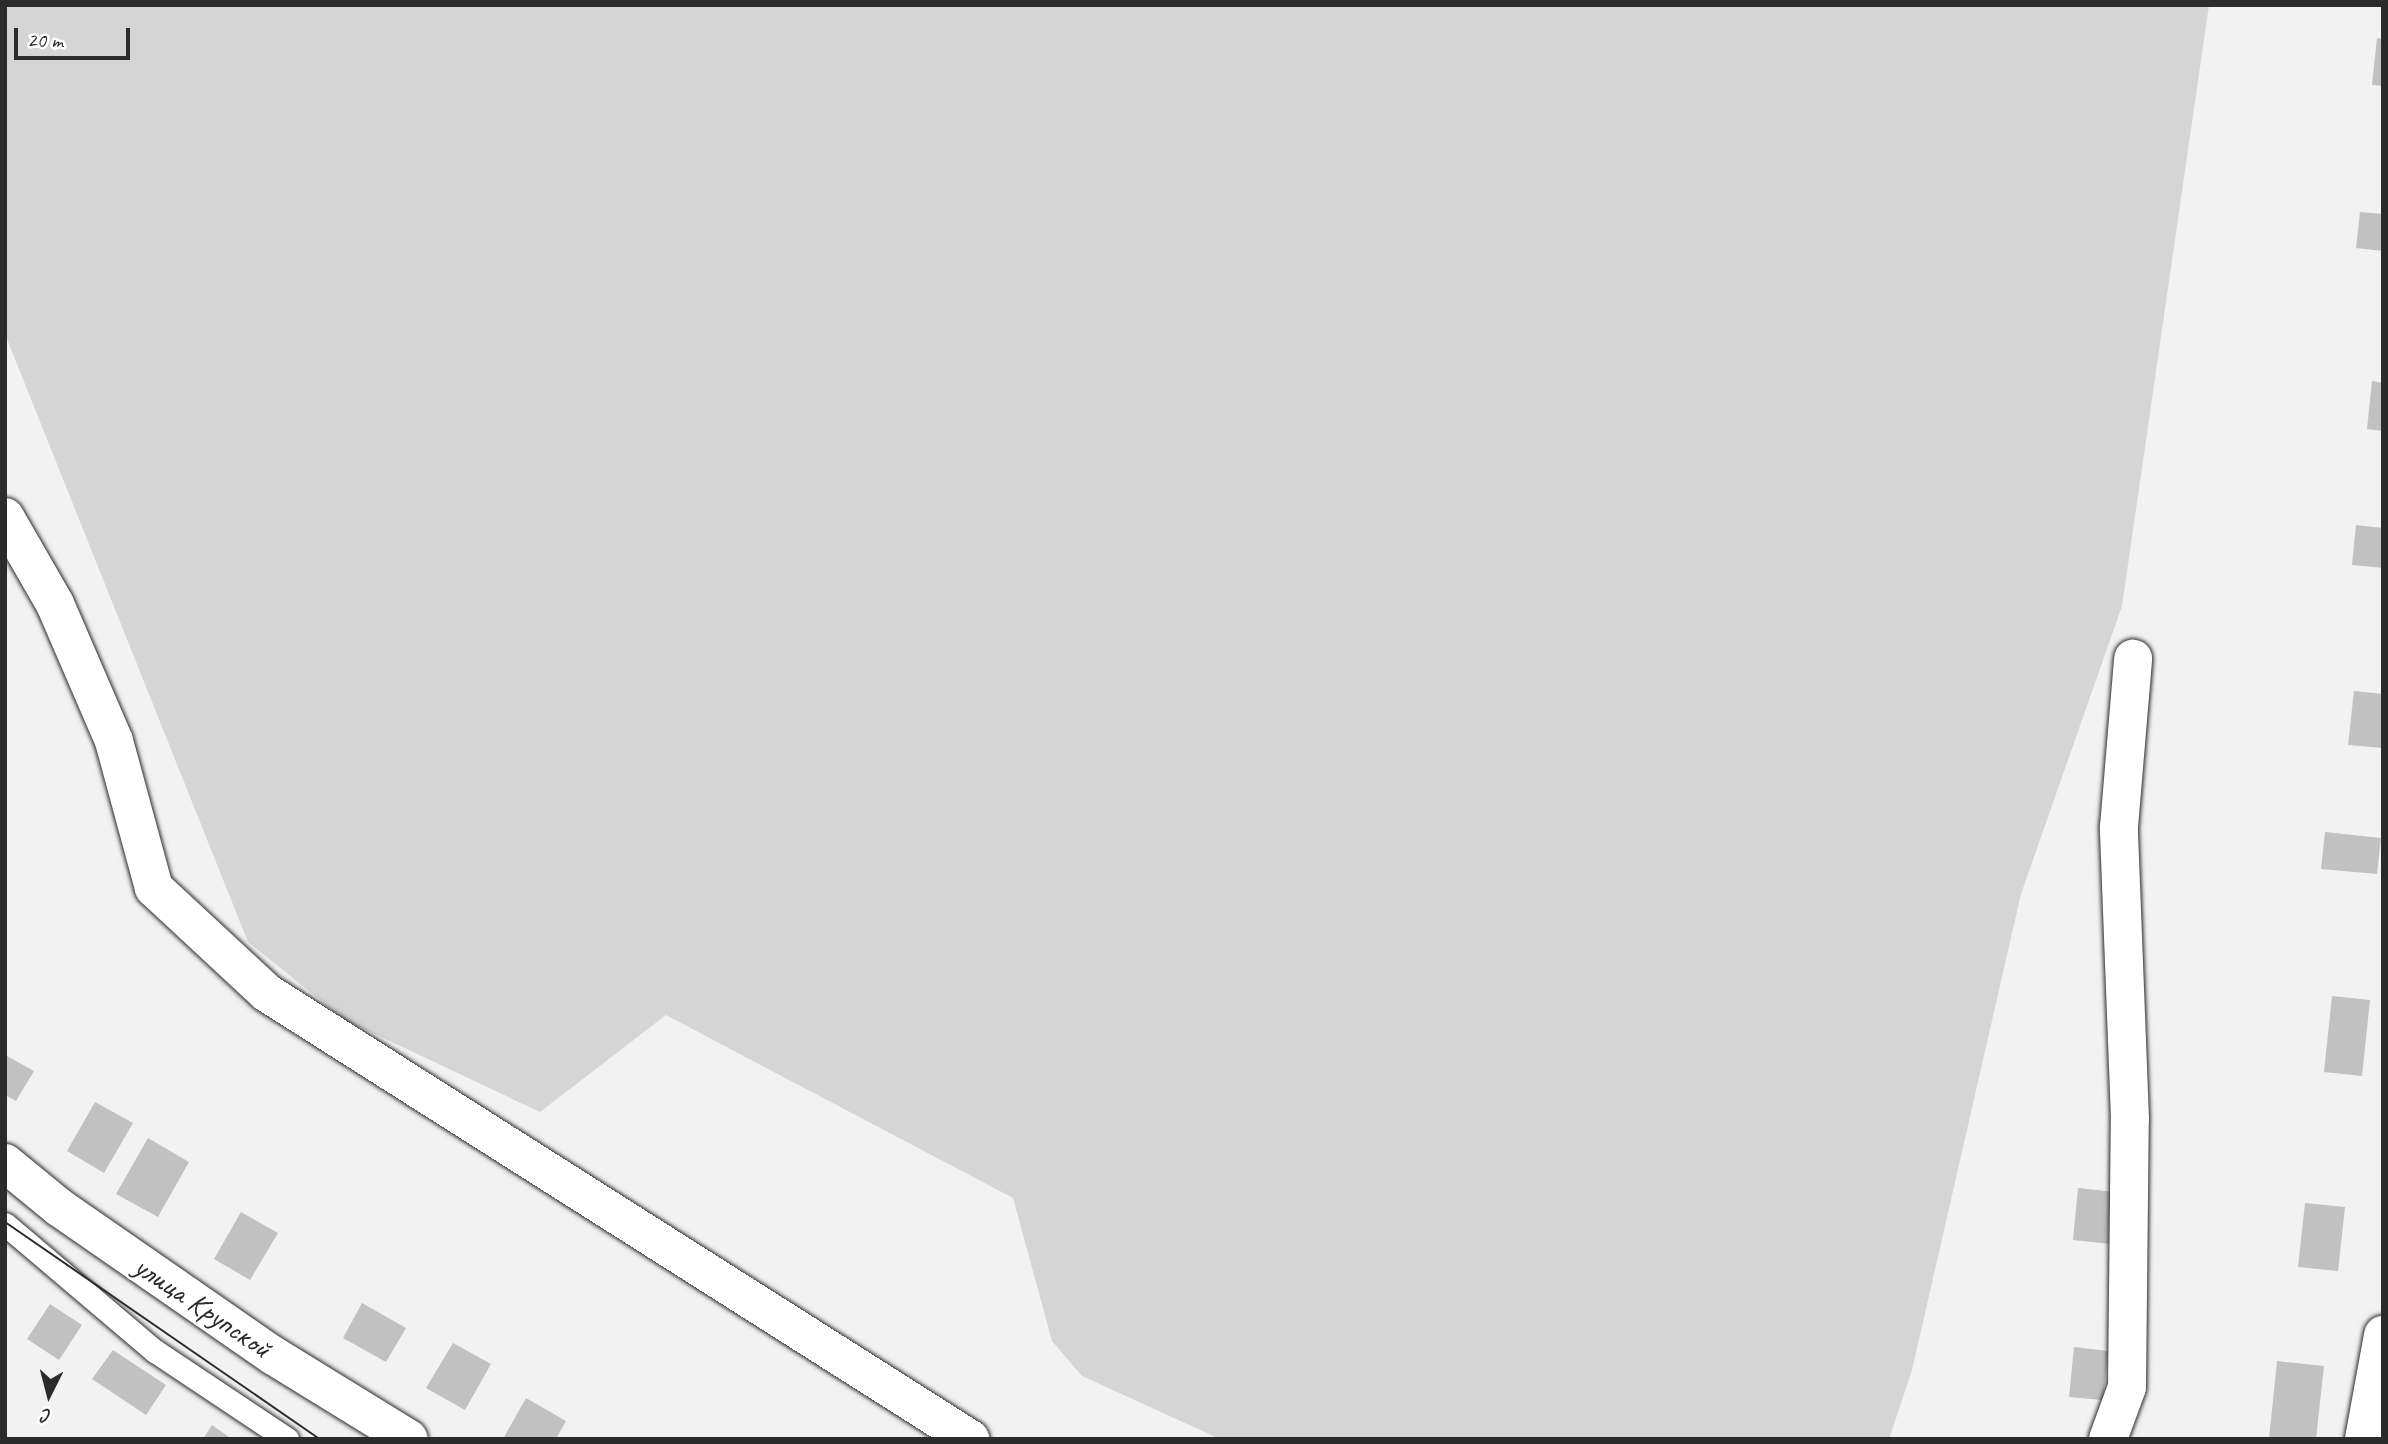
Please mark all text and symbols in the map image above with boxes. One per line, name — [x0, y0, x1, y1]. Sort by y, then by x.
scale bar — [18, 14, 133, 58]
text: 20 m — [27, 27, 63, 53]
street label: улица Крупской — [127, 1248, 279, 1366]
north arrow — [14, 1360, 84, 1430]
text: С — [41, 1403, 53, 1428]

